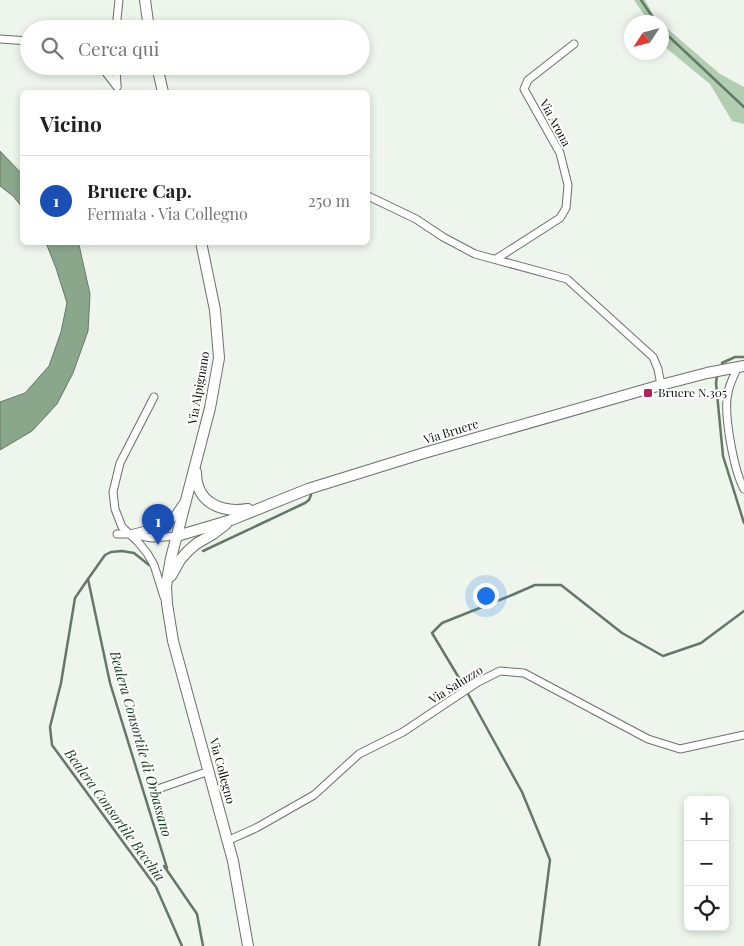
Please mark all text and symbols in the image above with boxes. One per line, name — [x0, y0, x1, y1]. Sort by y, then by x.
north arrow — [624, 15, 669, 60]
search box — [20, 20, 370, 75]
icon: search — [38, 34, 66, 62]
text: Cerca qui — [78, 35, 159, 61]
street label: Via Arona — [536, 95, 575, 149]
text: Vicino — [40, 109, 102, 137]
text: Bruere Cap. — [87, 177, 192, 203]
text: 1 — [53, 190, 59, 211]
text: 250 m — [308, 190, 350, 211]
text: Fermata · Via Collegno — [87, 203, 248, 224]
street label: Via Alpignano — [184, 350, 212, 427]
place label: Bruere N.305 — [658, 384, 727, 400]
marker: Bruere N.305 — [642, 387, 654, 399]
street label: Via Bruere — [420, 415, 480, 447]
pin: 1 — [142, 504, 174, 545]
your location — [473, 583, 499, 609]
water label: Bealera Consortile di Orbassano — [106, 648, 177, 839]
street label: Via Saluzzo — [425, 661, 486, 707]
street label: Via Collegno — [206, 735, 239, 806]
water label: Bealera Consortile Becchia — [60, 744, 170, 885]
map controls — [684, 796, 729, 931]
button: + — [684, 796, 729, 841]
button: − — [684, 841, 729, 886]
button: locate — [684, 886, 729, 931]

